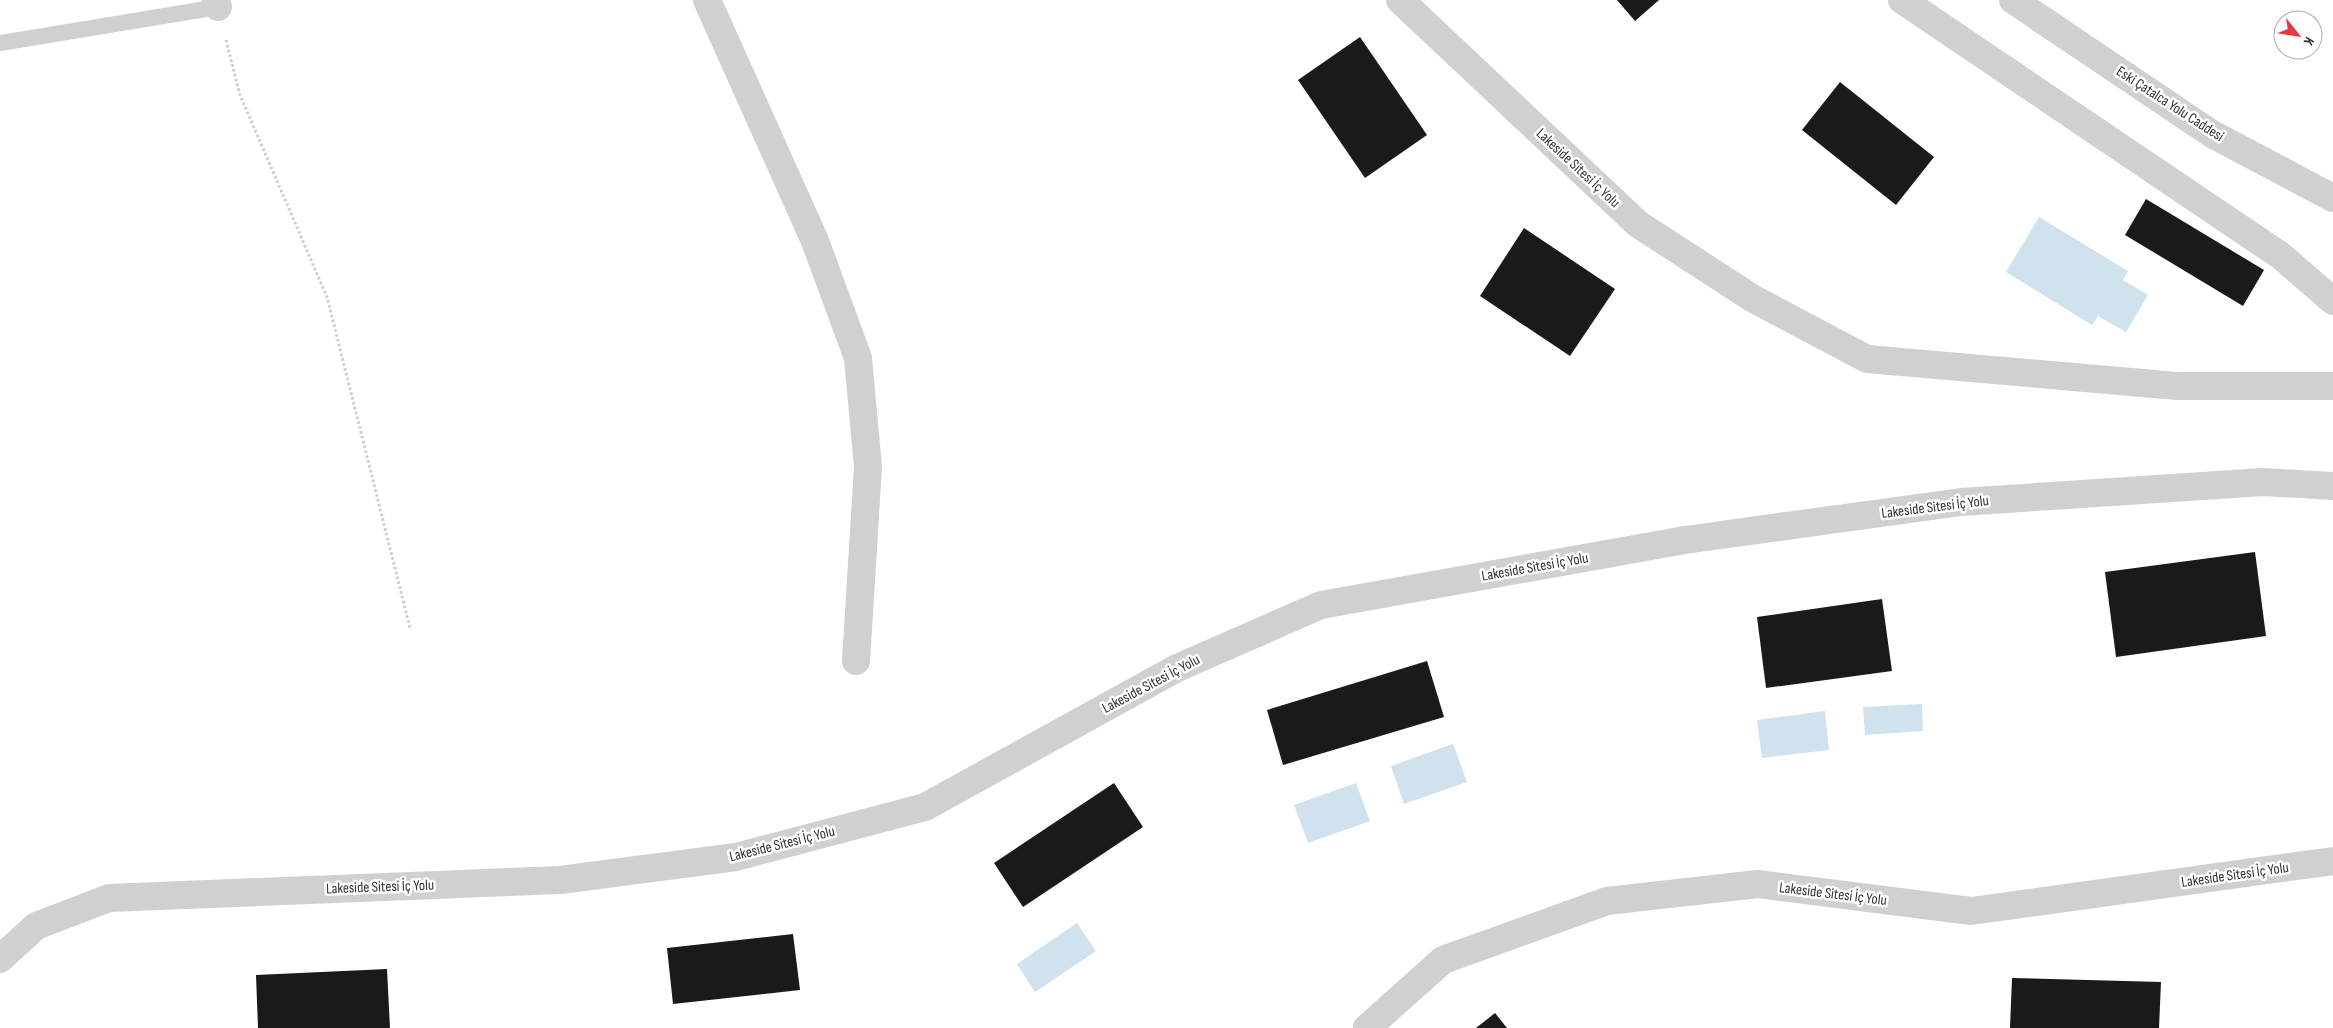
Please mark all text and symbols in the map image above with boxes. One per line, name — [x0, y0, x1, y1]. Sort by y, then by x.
north arrow — [2273, 10, 2323, 60]
text: K — [2300, 34, 2318, 49]
street label: Eski Çatalca Yolu Caddesi — [2112, 62, 2228, 146]
street label: Lakeside Sitesi İç Yolu — [1532, 124, 1624, 212]
street label: Lakeside Sitesi İç Yolu — [1880, 491, 1990, 523]
street label: Lakeside Sitesi İç Yolu — [1480, 548, 1590, 586]
street label: Lakeside Sitesi İç Yolu — [1099, 650, 1203, 718]
street label: Lakeside Sitesi İç Yolu — [727, 822, 837, 866]
street label: Lakeside Sitesi İç Yolu — [2180, 858, 2290, 892]
street label: Lakeside Sitesi İç Yolu — [326, 876, 434, 898]
street label: Lakeside Sitesi İç Yolu — [1778, 878, 1888, 910]

